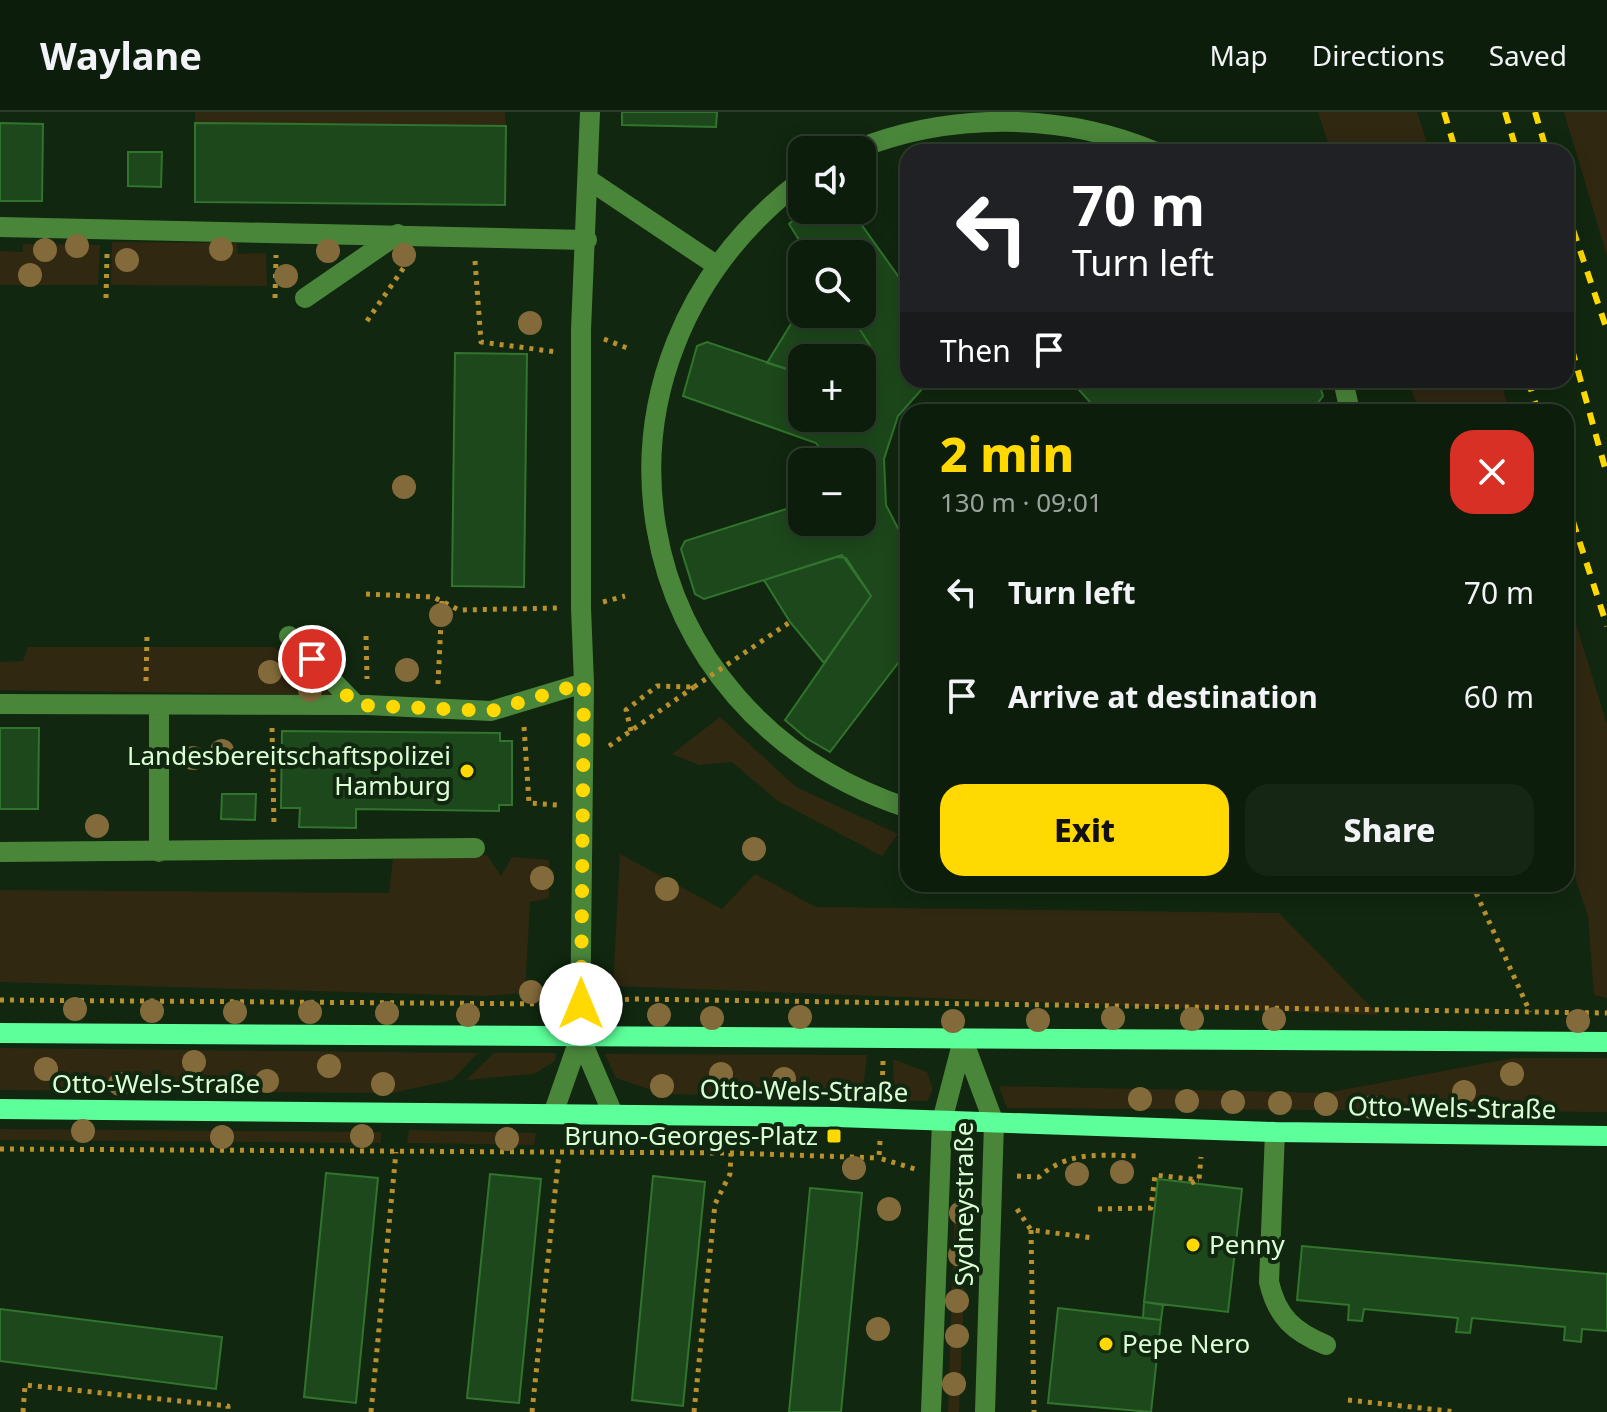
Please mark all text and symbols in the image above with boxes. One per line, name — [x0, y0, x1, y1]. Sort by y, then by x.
text: Waylane — [40, 29, 202, 81]
text: Map — [1209, 36, 1268, 74]
text: Directions — [1312, 36, 1445, 74]
text: Saved — [1489, 36, 1567, 74]
map controls — [788, 136, 876, 536]
button: sound — [788, 136, 876, 224]
text: 70 m — [1072, 166, 1205, 242]
icon: left — [940, 176, 1044, 280]
text: Turn left — [1072, 238, 1214, 287]
button: search — [788, 240, 876, 328]
icon: arrive — [1027, 328, 1071, 372]
text: Then — [940, 330, 1011, 371]
button: + — [788, 344, 876, 432]
text: 2 min — [940, 421, 1074, 486]
button: close — [1450, 430, 1534, 514]
button: − — [788, 448, 876, 536]
text: 130 m · 09:01 — [940, 484, 1103, 520]
icon: left — [940, 570, 984, 614]
text: Turn left — [1008, 572, 1136, 613]
text: 70 m — [1464, 572, 1534, 613]
pin — [278, 625, 346, 693]
icon: arrive — [290, 637, 334, 681]
icon: arrive — [940, 674, 984, 718]
text: Arrive at destination — [1008, 676, 1318, 717]
text: 60 m — [1464, 676, 1534, 717]
place label: Landesbereitschaftspolizei Hamburg — [127, 737, 451, 803]
marker: Landesbereitschaftspolizei Hamburg — [458, 762, 476, 780]
button: Exit — [940, 784, 1229, 876]
button: Share — [1245, 784, 1534, 876]
position arrow — [539, 962, 623, 1046]
street label: Otto-Wels-Straße — [52, 1065, 260, 1101]
street label: Otto-Wels-Straße — [699, 1070, 909, 1110]
street label: Otto-Wels-Straße — [1347, 1087, 1557, 1127]
place label: Bruno-Georges-Platz — [564, 1117, 818, 1153]
street label: Sydneystraße — [945, 1122, 981, 1286]
marker: Bruno-Georges-Platz — [825, 1127, 843, 1145]
place label: Penny — [1209, 1226, 1286, 1262]
marker: Penny — [1184, 1236, 1202, 1254]
place label: Pepe Nero — [1122, 1325, 1250, 1361]
marker: Pepe Nero — [1097, 1335, 1115, 1353]

